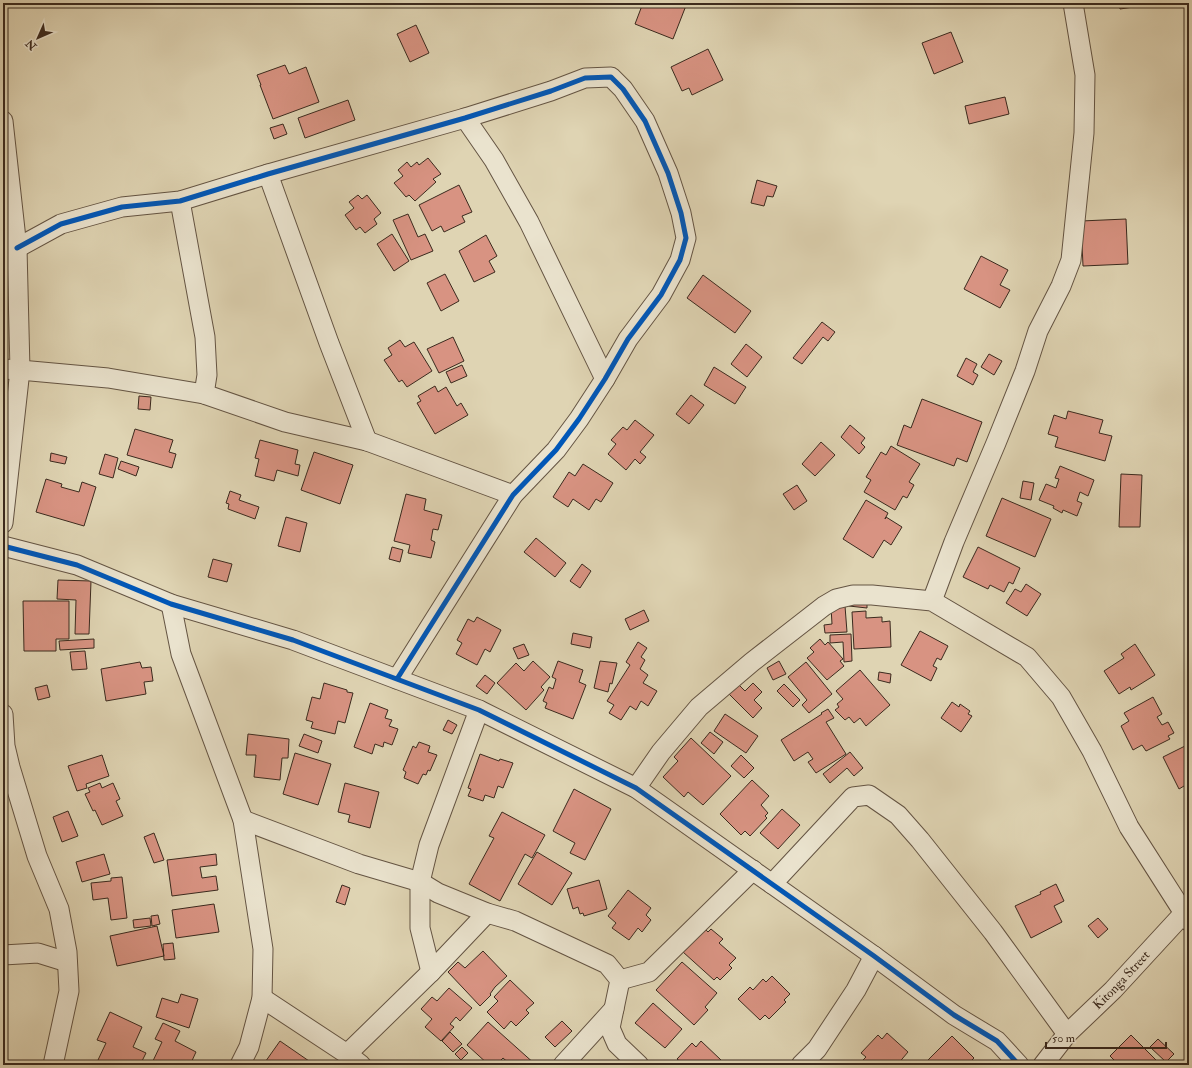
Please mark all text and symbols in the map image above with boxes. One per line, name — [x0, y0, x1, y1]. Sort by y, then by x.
north arrow — [18, 18, 58, 58]
text: N — [22, 36, 40, 54]
street label: Kitonga Street — [1090, 947, 1153, 1013]
scale bar — [1046, 1024, 1166, 1050]
text: 50 m — [1052, 1031, 1076, 1046]

